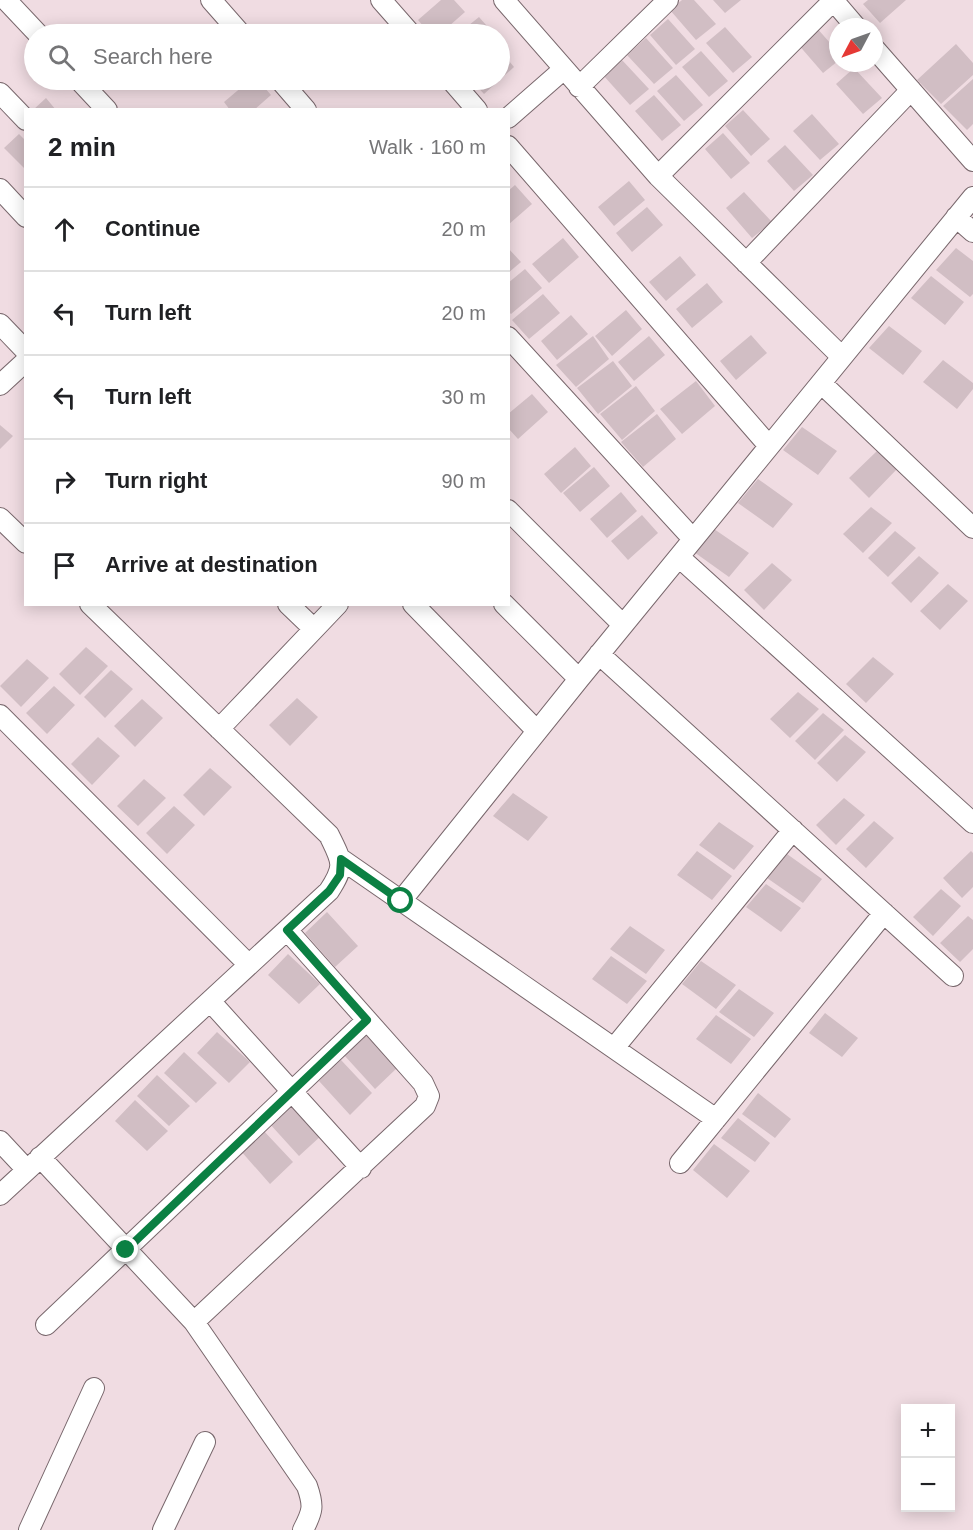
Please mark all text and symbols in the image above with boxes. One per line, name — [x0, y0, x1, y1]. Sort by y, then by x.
north arrow — [829, 18, 883, 72]
search box — [24, 24, 510, 90]
icon: search — [45, 41, 78, 74]
text: Search here — [93, 44, 213, 69]
text: 2 min — [48, 132, 116, 162]
text: Walk · 160 m — [369, 136, 486, 158]
icon: ahead — [48, 213, 81, 246]
text: Continue — [105, 216, 200, 241]
text: 20 m — [442, 218, 486, 240]
icon: left — [48, 297, 81, 330]
text: Turn left — [105, 300, 191, 325]
text: 20 m — [442, 302, 486, 324]
icon: left — [48, 381, 81, 414]
text: Turn left — [105, 384, 191, 409]
text: 30 m — [442, 386, 486, 408]
icon: right — [48, 465, 81, 498]
text: Turn right — [105, 468, 207, 493]
text: 90 m — [442, 470, 486, 492]
icon: arrive — [48, 549, 81, 582]
text: Arrive at destination — [105, 552, 318, 577]
route start — [387, 887, 413, 913]
route end — [112, 1236, 138, 1262]
map controls — [901, 1404, 955, 1512]
button: + — [901, 1404, 955, 1458]
button: − — [901, 1458, 955, 1512]

